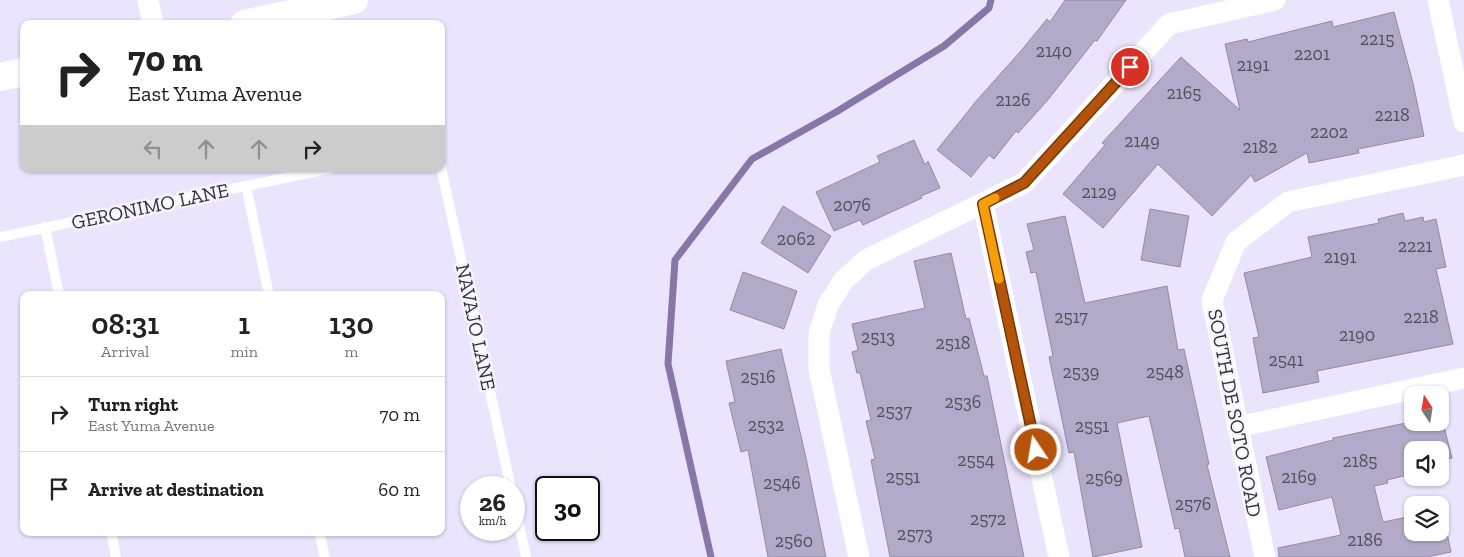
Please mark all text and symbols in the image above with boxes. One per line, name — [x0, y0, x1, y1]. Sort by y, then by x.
house number: 2215 — [1360, 28, 1394, 50]
text: 70 m — [128, 38, 203, 80]
icon: right — [45, 40, 110, 105]
house number: 2140 — [1036, 40, 1072, 62]
house number: 2201 — [1294, 43, 1330, 65]
pin — [1109, 46, 1151, 88]
icon: arrive — [1116, 53, 1144, 81]
house number: 2191 — [1237, 54, 1269, 76]
text: East Yuma Avenue — [128, 80, 302, 107]
house number: 2165 — [1167, 82, 1201, 104]
house number: 2126 — [995, 89, 1031, 111]
house number: 2218 — [1374, 104, 1410, 126]
house number: 2202 — [1310, 121, 1348, 143]
house number: 2149 — [1124, 130, 1160, 152]
icon: left — [139, 135, 167, 163]
icon: ahead — [192, 135, 220, 163]
icon: ahead — [245, 135, 273, 163]
icon: right — [298, 135, 326, 163]
house number: 2182 — [1242, 136, 1278, 158]
street label: GERONIMO LANE — [69, 178, 231, 234]
house number: 2129 — [1081, 181, 1117, 203]
house number: 2076 — [833, 194, 871, 216]
house number: 2062 — [777, 228, 815, 250]
house number: 2221 — [1398, 235, 1432, 257]
house number: 2191 — [1324, 246, 1356, 268]
street label: NAVAJO LANE — [451, 261, 501, 393]
text: 08:31 — [91, 306, 159, 342]
text: 1 — [238, 306, 250, 342]
text: 130 — [329, 306, 374, 342]
house number: 2517 — [1054, 306, 1088, 328]
house number: 2218 — [1403, 306, 1439, 328]
street label: SOUTH DE SOTO ROAD — [1203, 307, 1267, 519]
house number: 2190 — [1339, 324, 1375, 346]
house number: 2513 — [861, 326, 895, 348]
house number: 2518 — [935, 332, 971, 354]
text: Arrival — [101, 342, 149, 361]
text: min — [230, 342, 258, 361]
text: m — [345, 342, 358, 361]
house number: 2541 — [1268, 349, 1304, 371]
house number: 2539 — [1063, 361, 1099, 383]
house number: 2548 — [1146, 361, 1184, 383]
house number: 2516 — [741, 366, 775, 388]
north arrow — [1404, 386, 1449, 431]
map controls — [1404, 386, 1449, 541]
house number: 2536 — [945, 391, 981, 413]
text: Turn right — [88, 393, 178, 416]
icon: right — [45, 400, 73, 428]
house number: 2537 — [876, 400, 912, 422]
text: 70 m — [379, 403, 420, 426]
house number: 2532 — [748, 414, 784, 436]
house number: 2551 — [1075, 415, 1109, 437]
text: East Yuma Avenue — [88, 416, 215, 435]
position arrow — [1009, 423, 1061, 475]
button: sound — [1404, 441, 1449, 486]
house number: 2554 — [957, 449, 995, 471]
house number: 2185 — [1342, 450, 1378, 472]
house number: 2551 — [886, 466, 920, 488]
house number: 2169 — [1281, 466, 1317, 488]
house number: 2569 — [1085, 467, 1123, 489]
house number: 2546 — [763, 472, 801, 494]
icon: arrive — [45, 475, 73, 503]
speed limit sign: 30 — [535, 476, 600, 541]
text: Arrive at destination — [88, 478, 264, 501]
text: 60 m — [378, 478, 420, 501]
text: 26 — [479, 487, 506, 517]
house number: 2576 — [1175, 493, 1211, 515]
button: layers — [1404, 496, 1449, 541]
house number: 2572 — [970, 508, 1006, 530]
text: km/h — [479, 514, 506, 528]
house number: 2573 — [897, 523, 933, 545]
house number: 2186 — [1347, 529, 1383, 551]
house number: 2560 — [775, 530, 813, 552]

